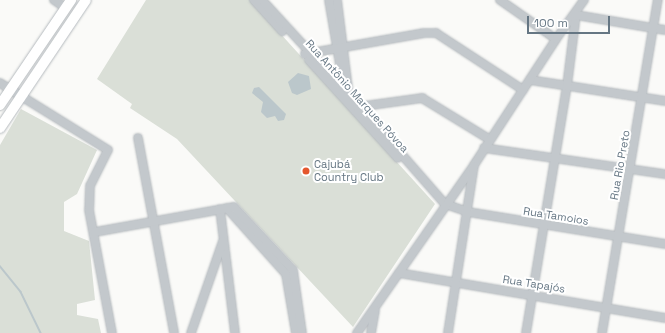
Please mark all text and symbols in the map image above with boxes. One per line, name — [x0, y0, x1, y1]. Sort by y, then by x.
scale bar — [529, 8, 612, 34]
text: 100 m — [534, 15, 568, 31]
street label: Rua Antônio Marques Póvoa — [303, 37, 411, 155]
street label: Rua Rio Preto — [607, 129, 633, 201]
place label: Cajubá Country Club — [314, 158, 384, 184]
marker: Cajubá Country Club — [301, 166, 311, 176]
street label: Rua Tamoios — [522, 204, 590, 228]
street label: Rua Tapajós — [502, 273, 566, 295]

